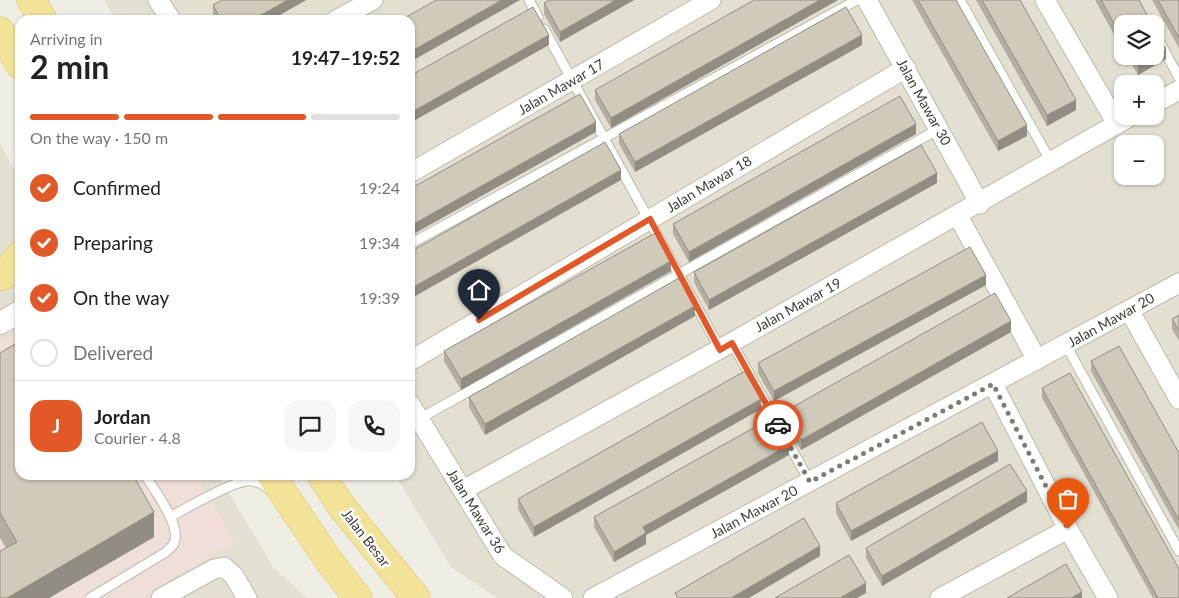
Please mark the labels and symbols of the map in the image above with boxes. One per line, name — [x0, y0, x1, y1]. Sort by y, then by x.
street label: Jalan Mawar 17 — [515, 55, 607, 118]
street label: Jalan Mawar 30 — [894, 55, 955, 148]
street label: Jalan Mawar 18 — [663, 151, 754, 216]
pin — [458, 269, 500, 320]
street label: Jalan Mawar 19 — [751, 274, 844, 335]
street label: Jalan Mawar 20 — [1064, 289, 1157, 350]
courier — [753, 400, 803, 450]
street label: Jalan Mawar 36 — [444, 465, 509, 556]
pin — [1047, 478, 1089, 529]
street label: Jalan Mawar 20 — [707, 481, 800, 542]
street label: Jalan Besar — [339, 505, 394, 570]

